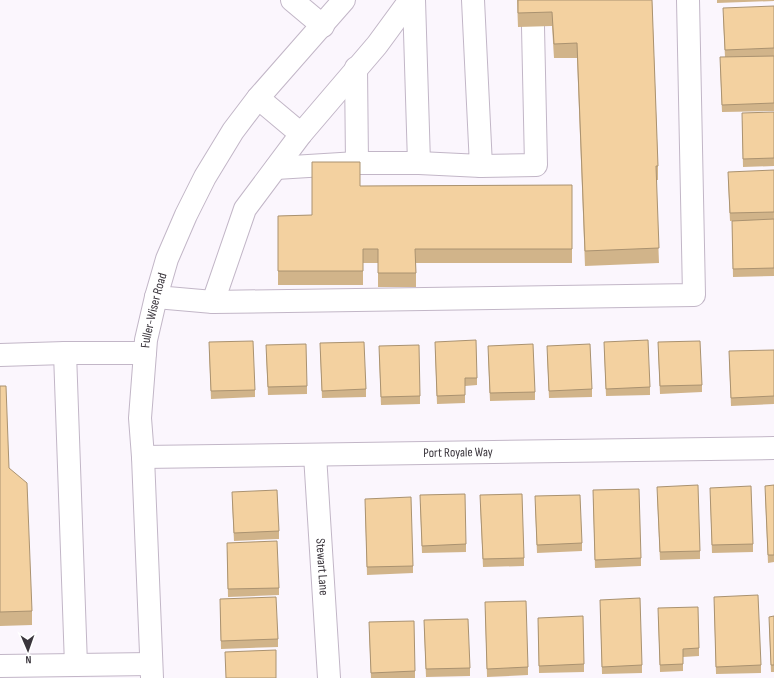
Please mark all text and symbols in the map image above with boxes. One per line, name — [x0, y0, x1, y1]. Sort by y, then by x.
street label: Fuller-Wiser Road — [137, 271, 171, 349]
street label: Port Royale Way — [423, 444, 493, 461]
street label: Stewart Lane — [312, 538, 332, 596]
north arrow — [8, 630, 48, 670]
text: N — [25, 653, 31, 666]

